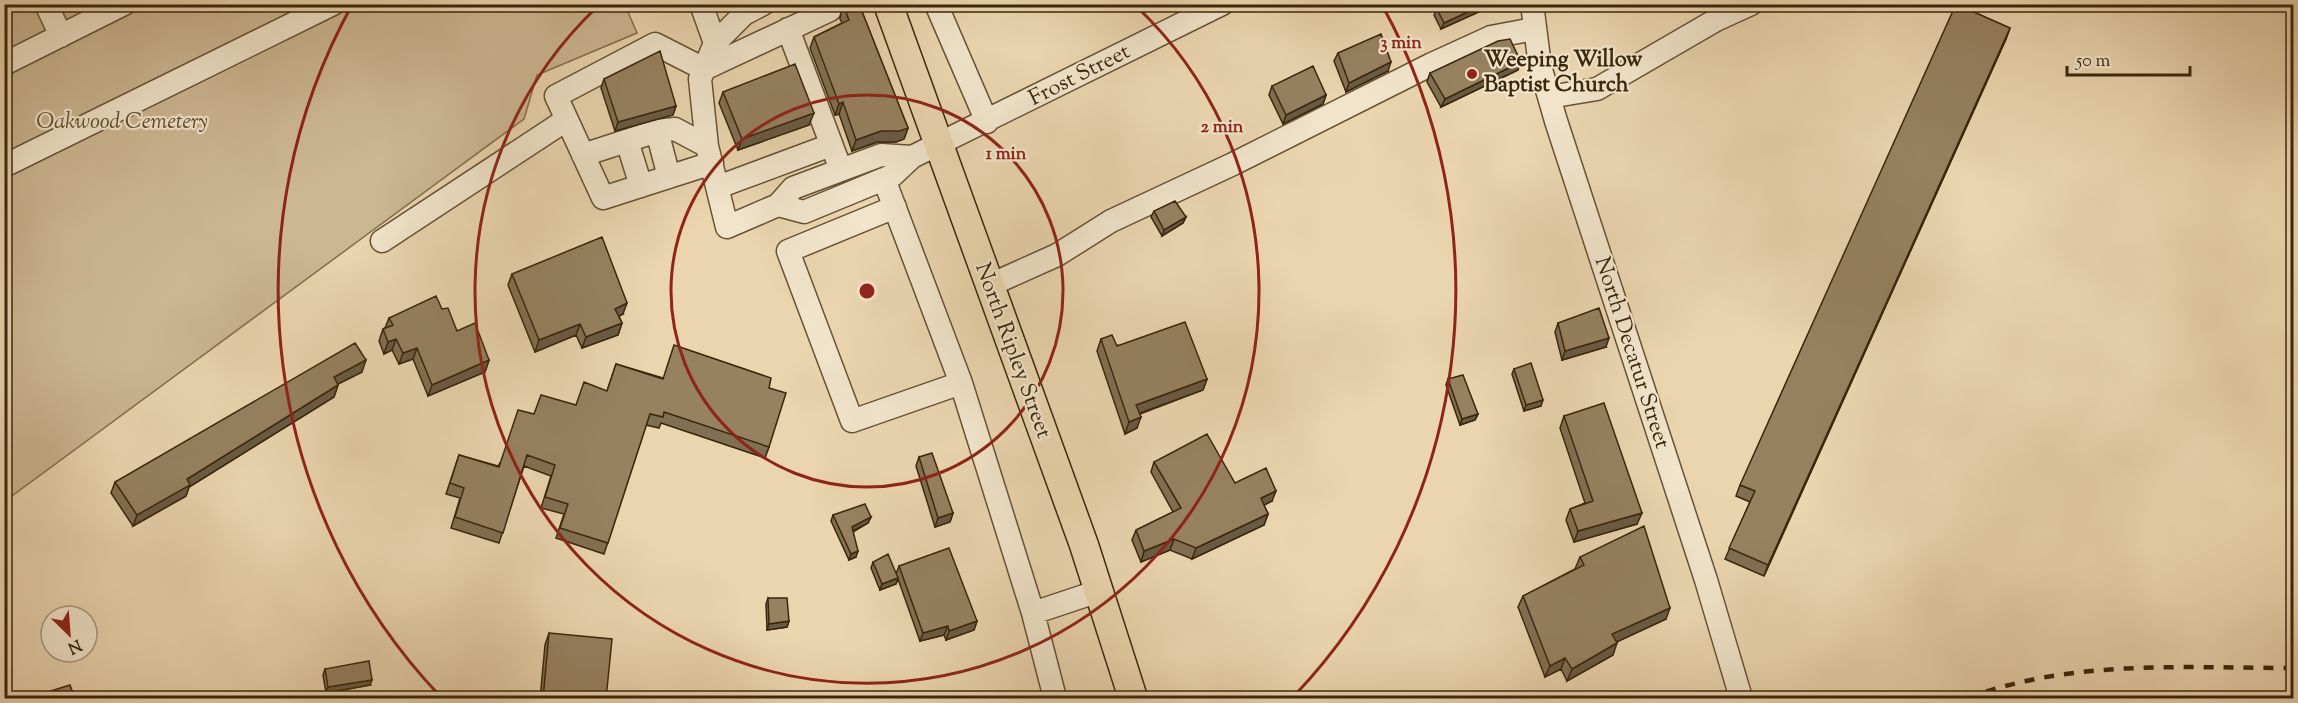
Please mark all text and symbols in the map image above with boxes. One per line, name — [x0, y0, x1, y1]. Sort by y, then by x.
text: 3 min — [1380, 31, 1422, 57]
street label: Frost Street — [1024, 37, 1137, 115]
scale bar — [2067, 39, 2190, 77]
place label: Weeping Willow Baptist Church — [1484, 45, 1643, 102]
text: 50 m — [2075, 49, 2111, 75]
marker: Weeping Willow Baptist Church — [1465, 67, 1479, 81]
park label: Oakwood Cemetery — [36, 107, 208, 139]
text: 2 min — [1201, 115, 1244, 141]
text: 1 min — [986, 142, 1027, 168]
street label: North Decatur Street — [1585, 253, 1677, 454]
street label: North Ripley Street — [965, 259, 1059, 444]
centre of rings — [857, 281, 877, 301]
north arrow — [39, 604, 99, 664]
text: N — [63, 632, 85, 659]

